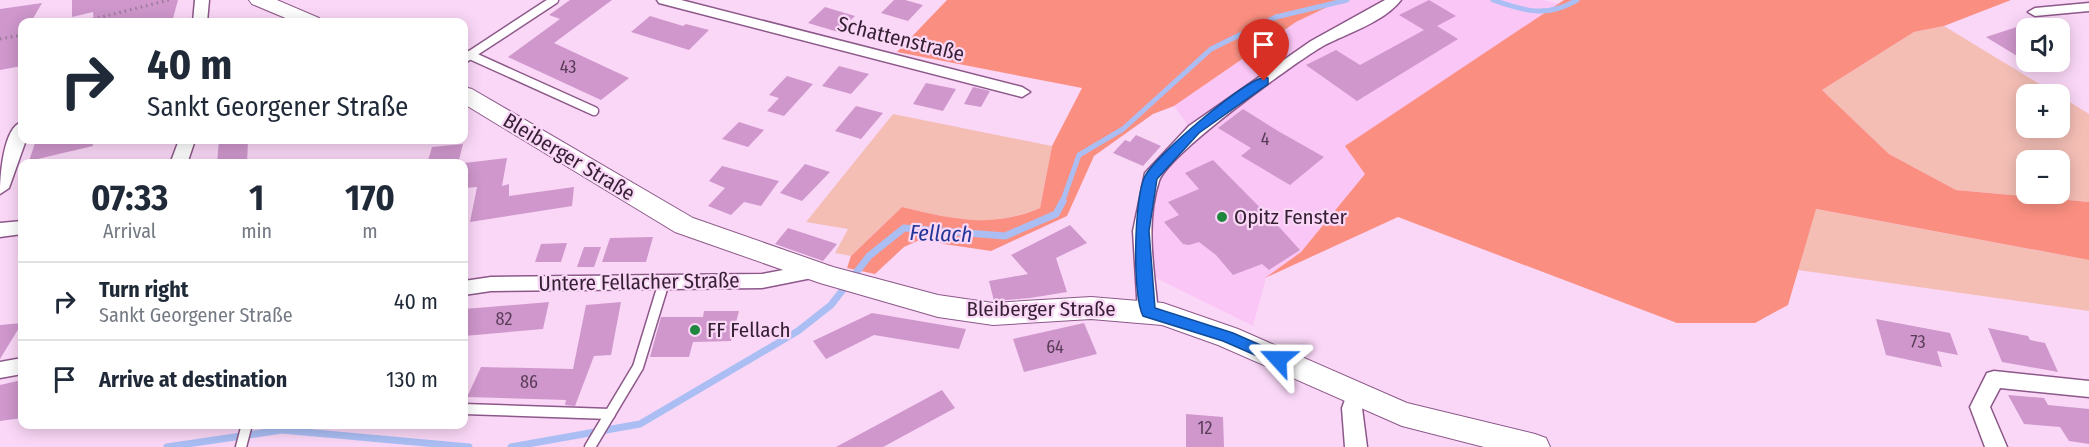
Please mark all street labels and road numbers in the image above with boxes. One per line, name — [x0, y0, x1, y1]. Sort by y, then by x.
street label: Schattenstraße — [835, 11, 967, 67]
street label: Bleiberger Straße — [498, 107, 640, 207]
street label: Untere Fellacher Straße — [538, 267, 740, 297]
street label: Bleiberger Straße — [966, 296, 1116, 322]

